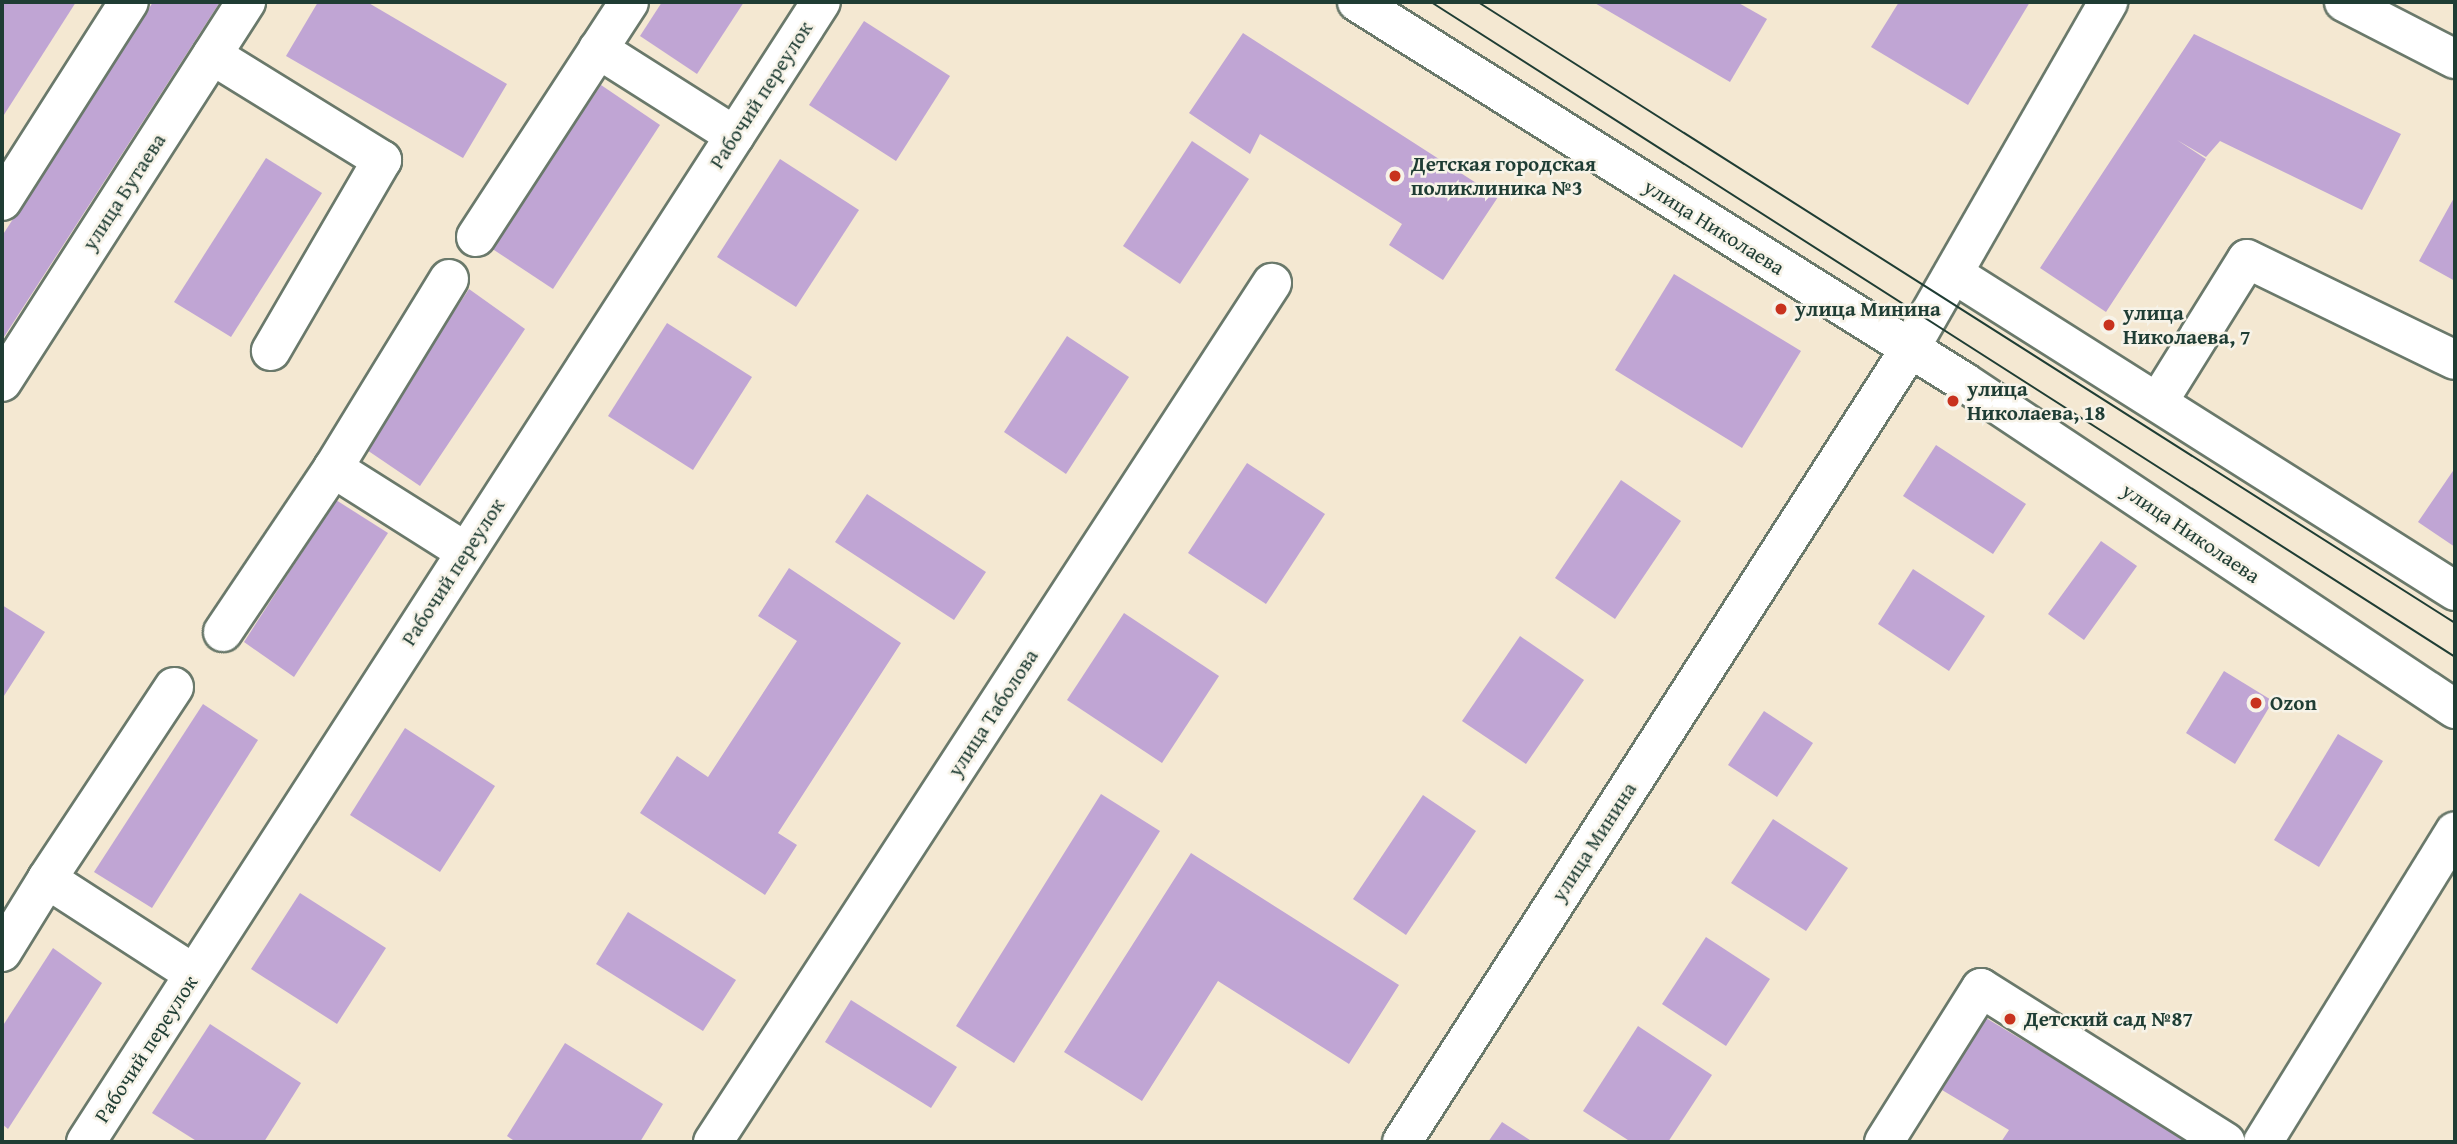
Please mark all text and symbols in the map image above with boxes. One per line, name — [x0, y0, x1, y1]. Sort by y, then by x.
street label: Рабочий переулок — [704, 17, 818, 173]
street label: улица Бутаева — [77, 129, 171, 255]
place label: Детская городская поликлиника №3 — [1411, 151, 1596, 201]
marker: Детская городская поликлиника №3 — [1385, 166, 1405, 186]
street label: улица Николаева — [1639, 174, 1789, 280]
place label: улица Минина — [1795, 296, 1941, 322]
place label: улица Николаева, 7 — [2123, 300, 2251, 350]
marker: улица Минина — [1773, 301, 1789, 317]
marker: улица Николаева, 7 — [2101, 317, 2117, 333]
place label: улица Николаева, 18 — [1967, 376, 2105, 426]
marker: улица Николаева, 18 — [1945, 393, 1961, 409]
street label: улица Николаева — [2117, 478, 2265, 588]
street label: Рабочий переулок — [396, 494, 510, 650]
street label: улица Таболова — [942, 644, 1044, 782]
place label: Ozon — [2270, 690, 2317, 716]
marker: Ozon — [2248, 695, 2264, 711]
street label: улица Минина — [1546, 778, 1642, 906]
street label: Рабочий переулок — [89, 971, 203, 1127]
place label: Детский сад №87 — [2024, 1006, 2193, 1032]
marker: Детский сад №87 — [2002, 1011, 2018, 1027]

